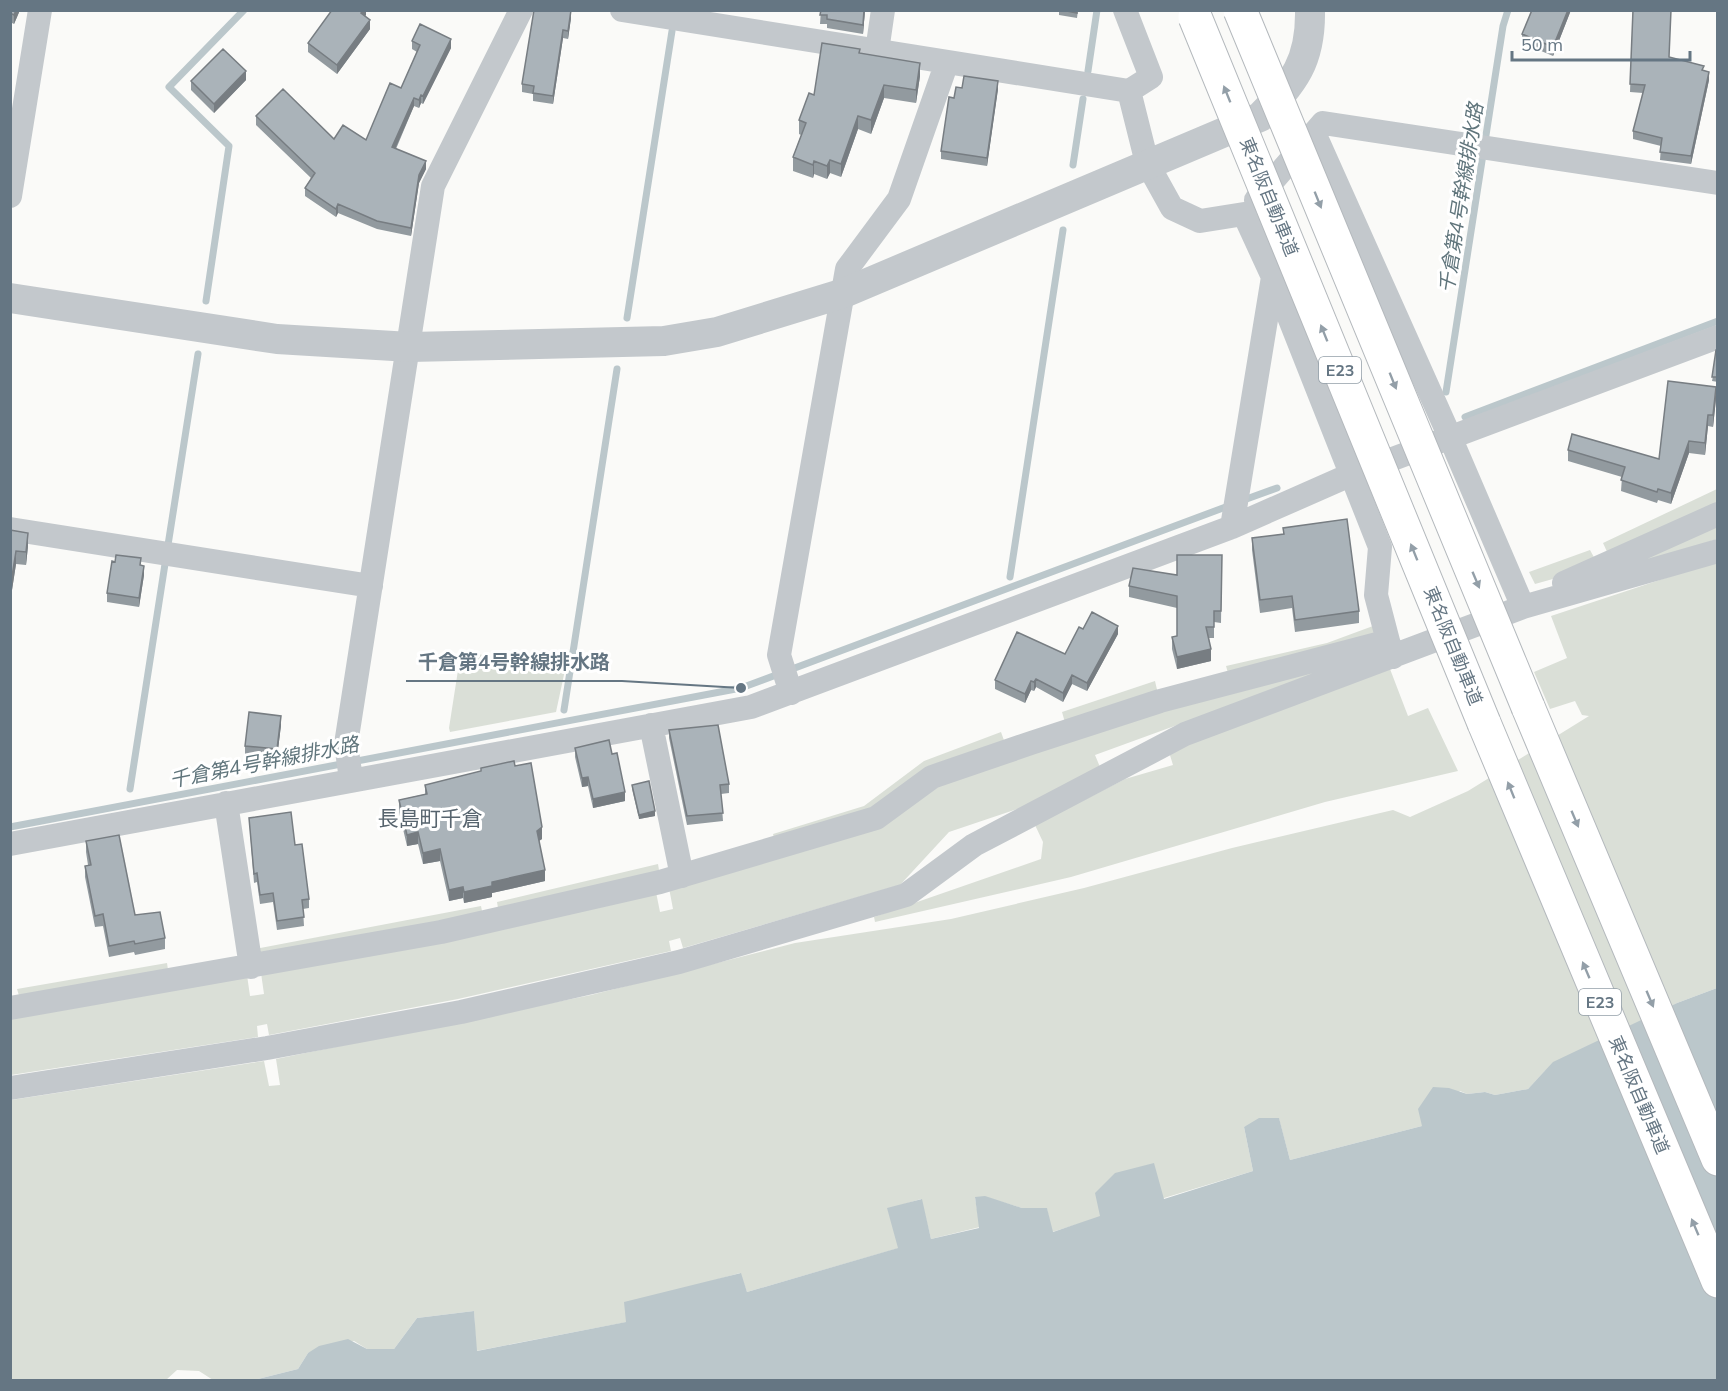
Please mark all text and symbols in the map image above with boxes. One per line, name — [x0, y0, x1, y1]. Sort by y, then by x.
scale bar — [1512, 24, 1690, 62]
text: 50 m — [1521, 33, 1563, 56]
one-way arrow — [1222, 85, 1232, 103]
water label: 千倉第4号幹線排水路 — [1433, 99, 1488, 295]
street label: 東名阪自動車道 — [1235, 134, 1304, 260]
one-way arrow — [1313, 192, 1323, 210]
one-way arrow — [1319, 324, 1328, 342]
road number: E23 — [1319, 357, 1361, 383]
one-way arrow — [1388, 372, 1398, 390]
one-way arrow — [1409, 543, 1419, 561]
one-way arrow — [1471, 572, 1481, 590]
street label: 東名阪自動車道 — [1419, 583, 1488, 709]
callout: 千倉第4号幹線排水路 — [406, 643, 622, 681]
text: 千倉第4号幹線排水路 — [418, 649, 610, 674]
water label: 千倉第4号幹線排水路 — [167, 731, 362, 792]
one-way arrow — [1506, 780, 1516, 798]
district label: 長島町千倉 — [378, 805, 483, 831]
one-way arrow — [1570, 810, 1580, 828]
one-way arrow — [1581, 961, 1590, 979]
road number: E23 — [1579, 989, 1621, 1015]
one-way arrow — [1645, 990, 1655, 1008]
street label: 東名阪自動車道 — [1604, 1032, 1675, 1157]
one-way arrow — [1690, 1217, 1700, 1235]

